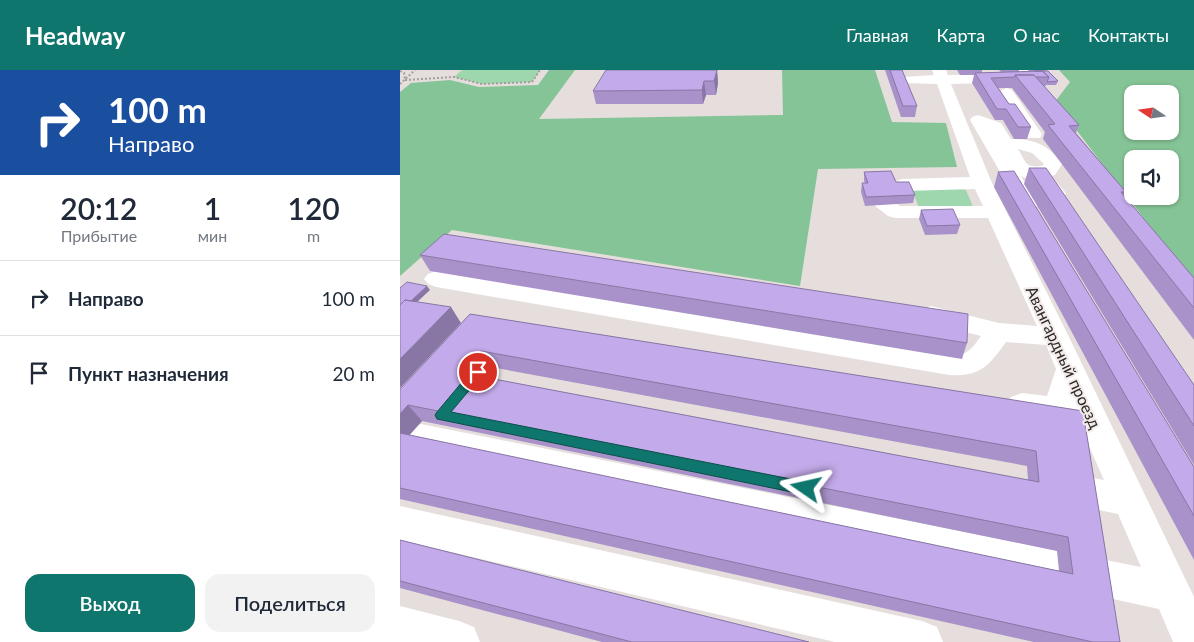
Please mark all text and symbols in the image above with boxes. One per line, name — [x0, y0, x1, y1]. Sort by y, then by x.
text: Headway — [25, 21, 125, 50]
text: Главная — [846, 24, 909, 46]
text: Карта — [937, 24, 985, 46]
text: О нас — [1013, 24, 1060, 46]
text: Контакты — [1088, 24, 1169, 46]
north arrow — [1124, 85, 1179, 140]
map controls — [1124, 85, 1179, 205]
text: 100 m — [108, 88, 207, 130]
icon: right — [25, 90, 90, 155]
text: Направо — [108, 130, 194, 157]
button: sound — [1124, 150, 1179, 205]
text: 20:12 — [60, 190, 137, 226]
text: 1 — [204, 190, 221, 226]
text: 120 — [288, 190, 340, 226]
text: Прибытие — [61, 226, 137, 245]
text: мин — [198, 226, 227, 245]
text: m — [307, 226, 320, 245]
street label: Авангардный проезд — [1023, 283, 1105, 431]
icon: right — [25, 284, 53, 312]
text: Направо — [68, 287, 144, 310]
text: 100 m — [321, 287, 375, 310]
pin — [457, 351, 499, 393]
icon: arrive — [464, 358, 492, 386]
icon: arrive — [25, 359, 53, 387]
text: Пункт назначения — [68, 362, 229, 385]
text: 20 m — [332, 362, 375, 385]
position arrow — [779, 461, 831, 513]
button: Выход — [25, 574, 195, 632]
button: Поделиться — [205, 574, 375, 632]

